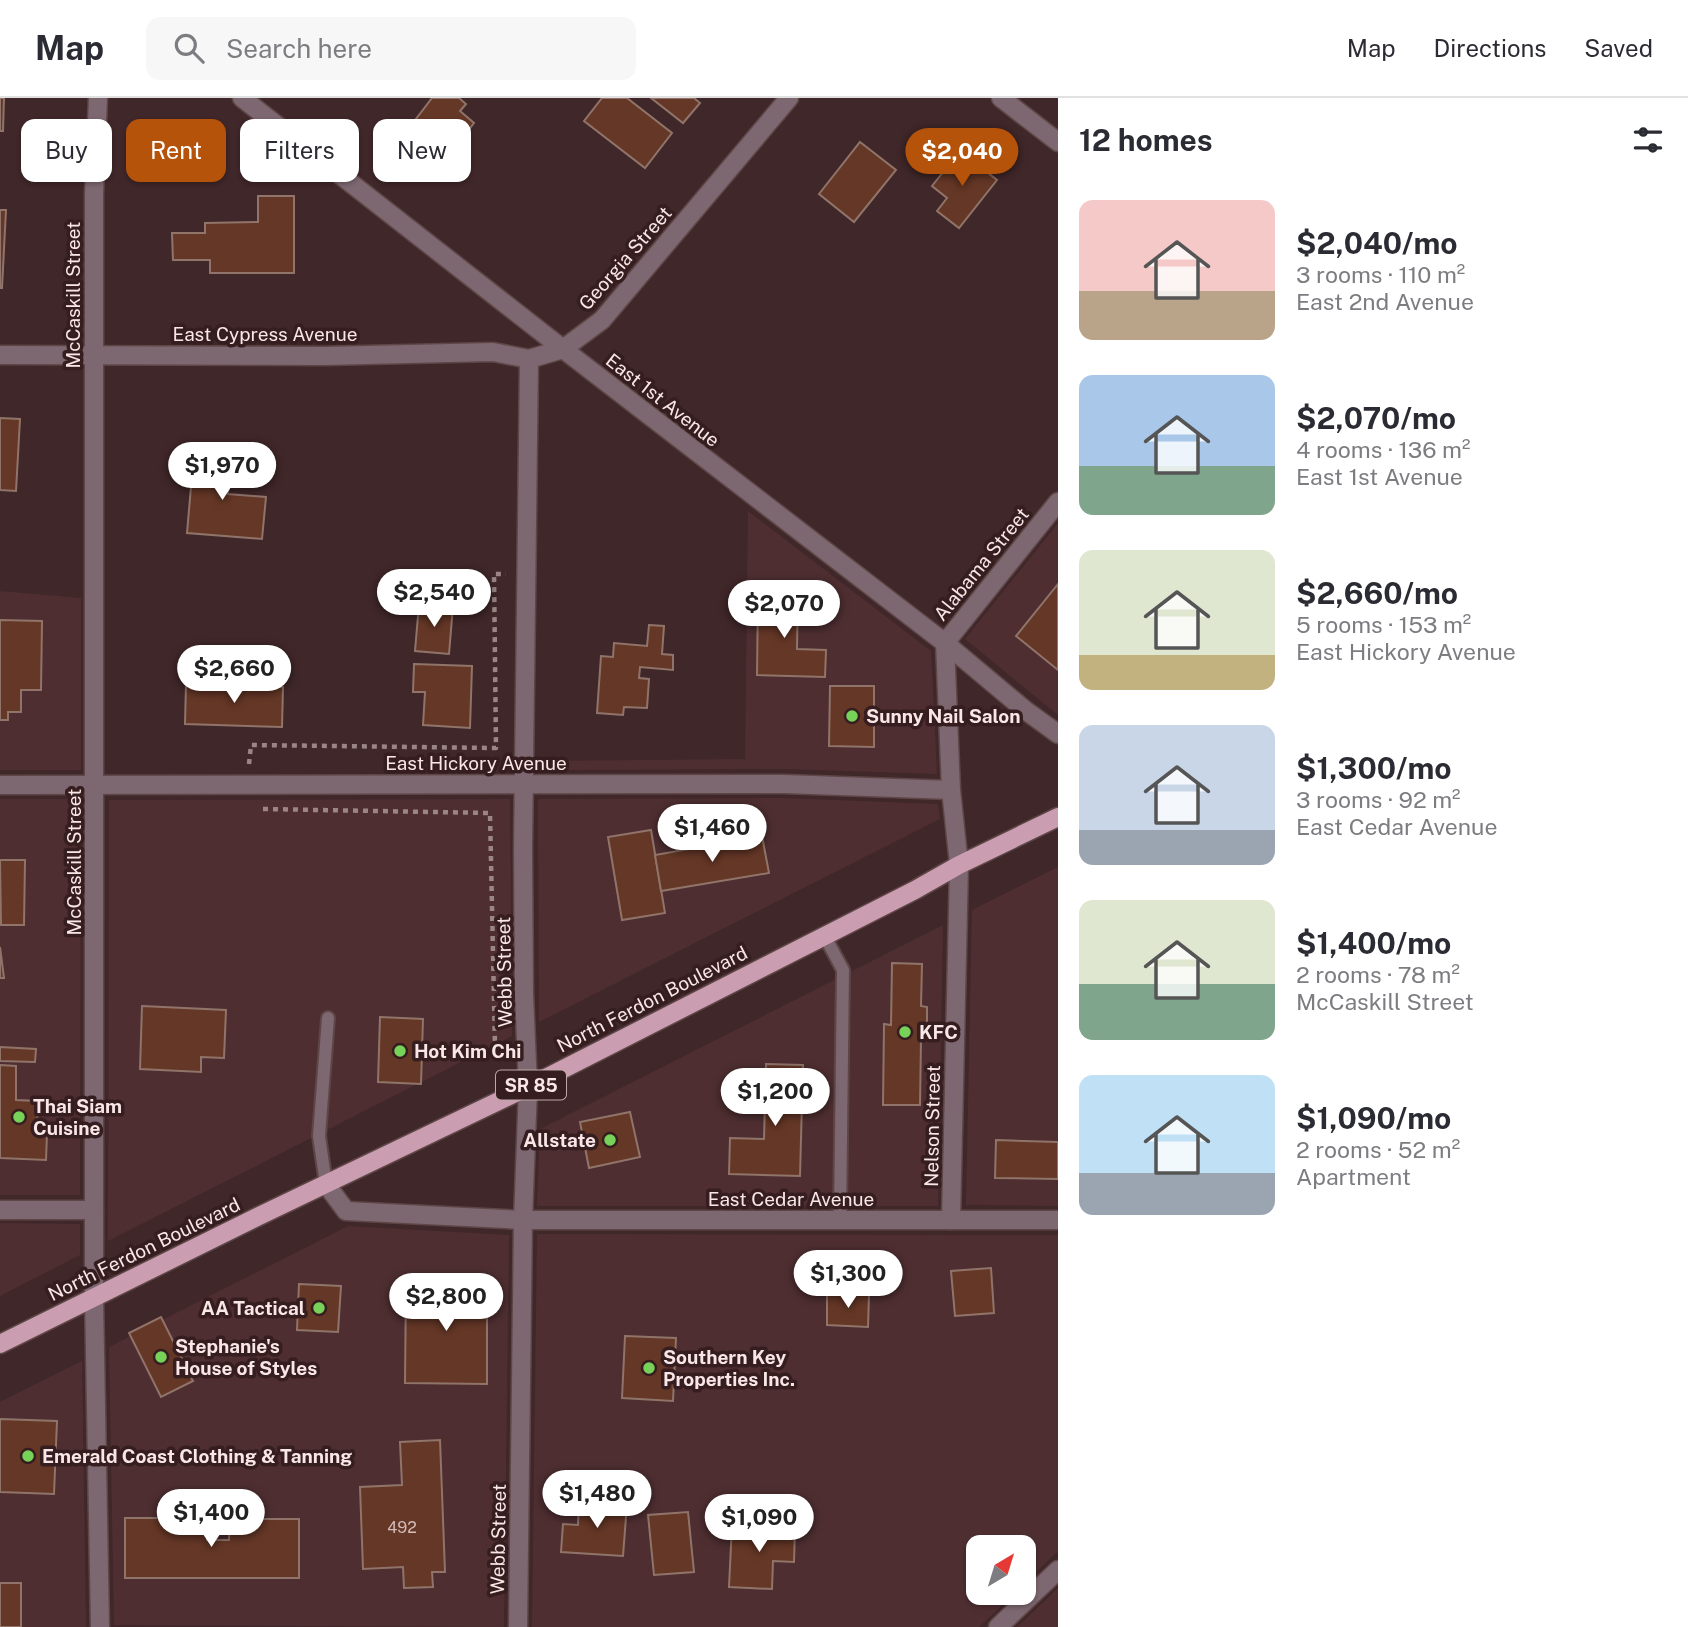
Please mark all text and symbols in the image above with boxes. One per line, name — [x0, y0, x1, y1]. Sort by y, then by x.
search box — [146, 17, 636, 80]
text: Map — [35, 29, 104, 67]
icon: search — [170, 29, 208, 67]
text: Search here — [226, 33, 372, 64]
text: Map — [1347, 34, 1396, 62]
text: Directions — [1434, 34, 1546, 62]
text: Saved — [1584, 34, 1653, 62]
chip: Buy — [21, 119, 112, 182]
chip: Rent — [126, 119, 226, 182]
chip: Filters — [240, 119, 359, 182]
chip: New — [373, 119, 471, 182]
icon: filters — [1629, 121, 1667, 159]
text: 12 homes — [1079, 122, 1213, 158]
pin: $2,040 — [905, 129, 1019, 188]
text: $2,040 — [921, 137, 1003, 164]
street label: Georgia Street — [574, 202, 676, 314]
street label: McCaskill Street — [62, 222, 84, 368]
text: $2,040/mo — [1296, 225, 1458, 261]
icon: home — [1135, 228, 1219, 312]
text: 3 rooms · 110 m² — [1296, 261, 1465, 288]
text: East 2nd Avenue — [1296, 288, 1474, 315]
street label: East Cypress Avenue — [172, 323, 358, 345]
street label: East 1st Avenue — [602, 349, 724, 451]
text: $2,070/mo — [1296, 400, 1456, 436]
icon: home — [1135, 403, 1219, 487]
text: 4 rooms · 136 m² — [1296, 436, 1470, 463]
pin: $1,970 — [165, 442, 279, 502]
text: $1,970 — [184, 451, 260, 478]
text: East 1st Avenue — [1296, 463, 1463, 490]
street label: Alabama Street — [929, 503, 1033, 625]
pin: $2,540 — [377, 570, 491, 629]
text: $2,660/mo — [1296, 575, 1458, 611]
text: $2,540 — [393, 578, 475, 605]
icon: home — [1135, 578, 1219, 662]
pin: $2,070 — [727, 580, 841, 640]
text: $2,070 — [744, 589, 824, 616]
text: 5 rooms · 153 m² — [1296, 611, 1471, 638]
text: East Hickory Avenue — [1296, 638, 1516, 665]
pin: $2,660 — [177, 646, 291, 705]
text: $2,660 — [193, 654, 275, 681]
place label: Sunny Nail Salon — [866, 705, 1020, 727]
marker: Sunny Nail Salon — [844, 708, 860, 724]
text: $1,300/mo — [1296, 750, 1452, 786]
street label: East Hickory Avenue — [385, 752, 567, 774]
icon: home — [1135, 753, 1219, 837]
text: 3 rooms · 92 m² — [1296, 786, 1461, 813]
street label: McCaskill Street — [63, 789, 85, 935]
pin: $1,460 — [655, 804, 769, 864]
text: $1,460 — [674, 813, 750, 840]
text: East Cedar Avenue — [1296, 813, 1497, 840]
street label: Webb Street — [492, 916, 516, 1028]
text: $1,400/mo — [1296, 925, 1451, 961]
icon: home — [1135, 928, 1219, 1012]
street label: North Ferdon Boulevard — [553, 941, 751, 1057]
text: 2 rooms · 78 m² — [1296, 961, 1460, 988]
text: McCaskill Street — [1296, 988, 1474, 1015]
place label: KFC — [919, 1021, 958, 1043]
marker: KFC — [897, 1024, 913, 1040]
place label: Hot Kim Chi — [414, 1040, 521, 1062]
marker: Hot Kim Chi — [392, 1043, 408, 1059]
street label: Nelson Street — [920, 1065, 944, 1187]
pin: $1,200 — [718, 1068, 832, 1128]
road number: SR 85 — [496, 1070, 566, 1100]
text: $1,200 — [737, 1077, 813, 1104]
place label: Thai Siam Cuisine — [33, 1095, 122, 1139]
text: $1,090/mo — [1296, 1100, 1451, 1136]
icon: home — [1135, 1103, 1219, 1187]
marker: Thai Siam Cuisine — [11, 1109, 27, 1125]
place label: Allstate — [523, 1129, 596, 1151]
marker: Allstate — [602, 1132, 618, 1148]
text: 2 rooms · 52 m² — [1296, 1136, 1460, 1163]
text: Apartment — [1296, 1163, 1411, 1190]
street label: East Cedar Avenue — [708, 1188, 874, 1210]
street label: North Ferdon Boulevard — [44, 1193, 244, 1305]
pin: $1,300 — [791, 1250, 905, 1310]
text: $1,300 — [810, 1259, 886, 1286]
pin: $2,800 — [389, 1274, 503, 1333]
text: $2,800 — [405, 1282, 487, 1309]
place label: AA Tactical — [201, 1297, 305, 1319]
marker: AA Tactical — [311, 1300, 327, 1316]
place label: Stephanie's House of Styles — [175, 1335, 317, 1379]
place label: Southern Key Properties Inc. — [663, 1346, 795, 1390]
marker: Stephanie's House of Styles — [153, 1349, 169, 1365]
marker: Southern Key Properties Inc. — [641, 1360, 657, 1376]
place label: Emerald Coast Clothing & Tanning — [42, 1445, 352, 1467]
marker: Emerald Coast Clothing & Tanning — [20, 1448, 36, 1464]
pin: $1,480 — [540, 1470, 654, 1530]
text: $1,480 — [558, 1479, 636, 1506]
street label: Webb Street — [486, 1483, 510, 1595]
pin: $1,400 — [154, 1490, 268, 1549]
pin: $1,090 — [702, 1494, 816, 1554]
text: $1,400 — [173, 1498, 249, 1525]
text: $1,090 — [721, 1503, 797, 1530]
house number: 492 — [387, 1518, 417, 1537]
north arrow — [966, 1535, 1036, 1605]
map controls — [966, 1535, 1036, 1605]

